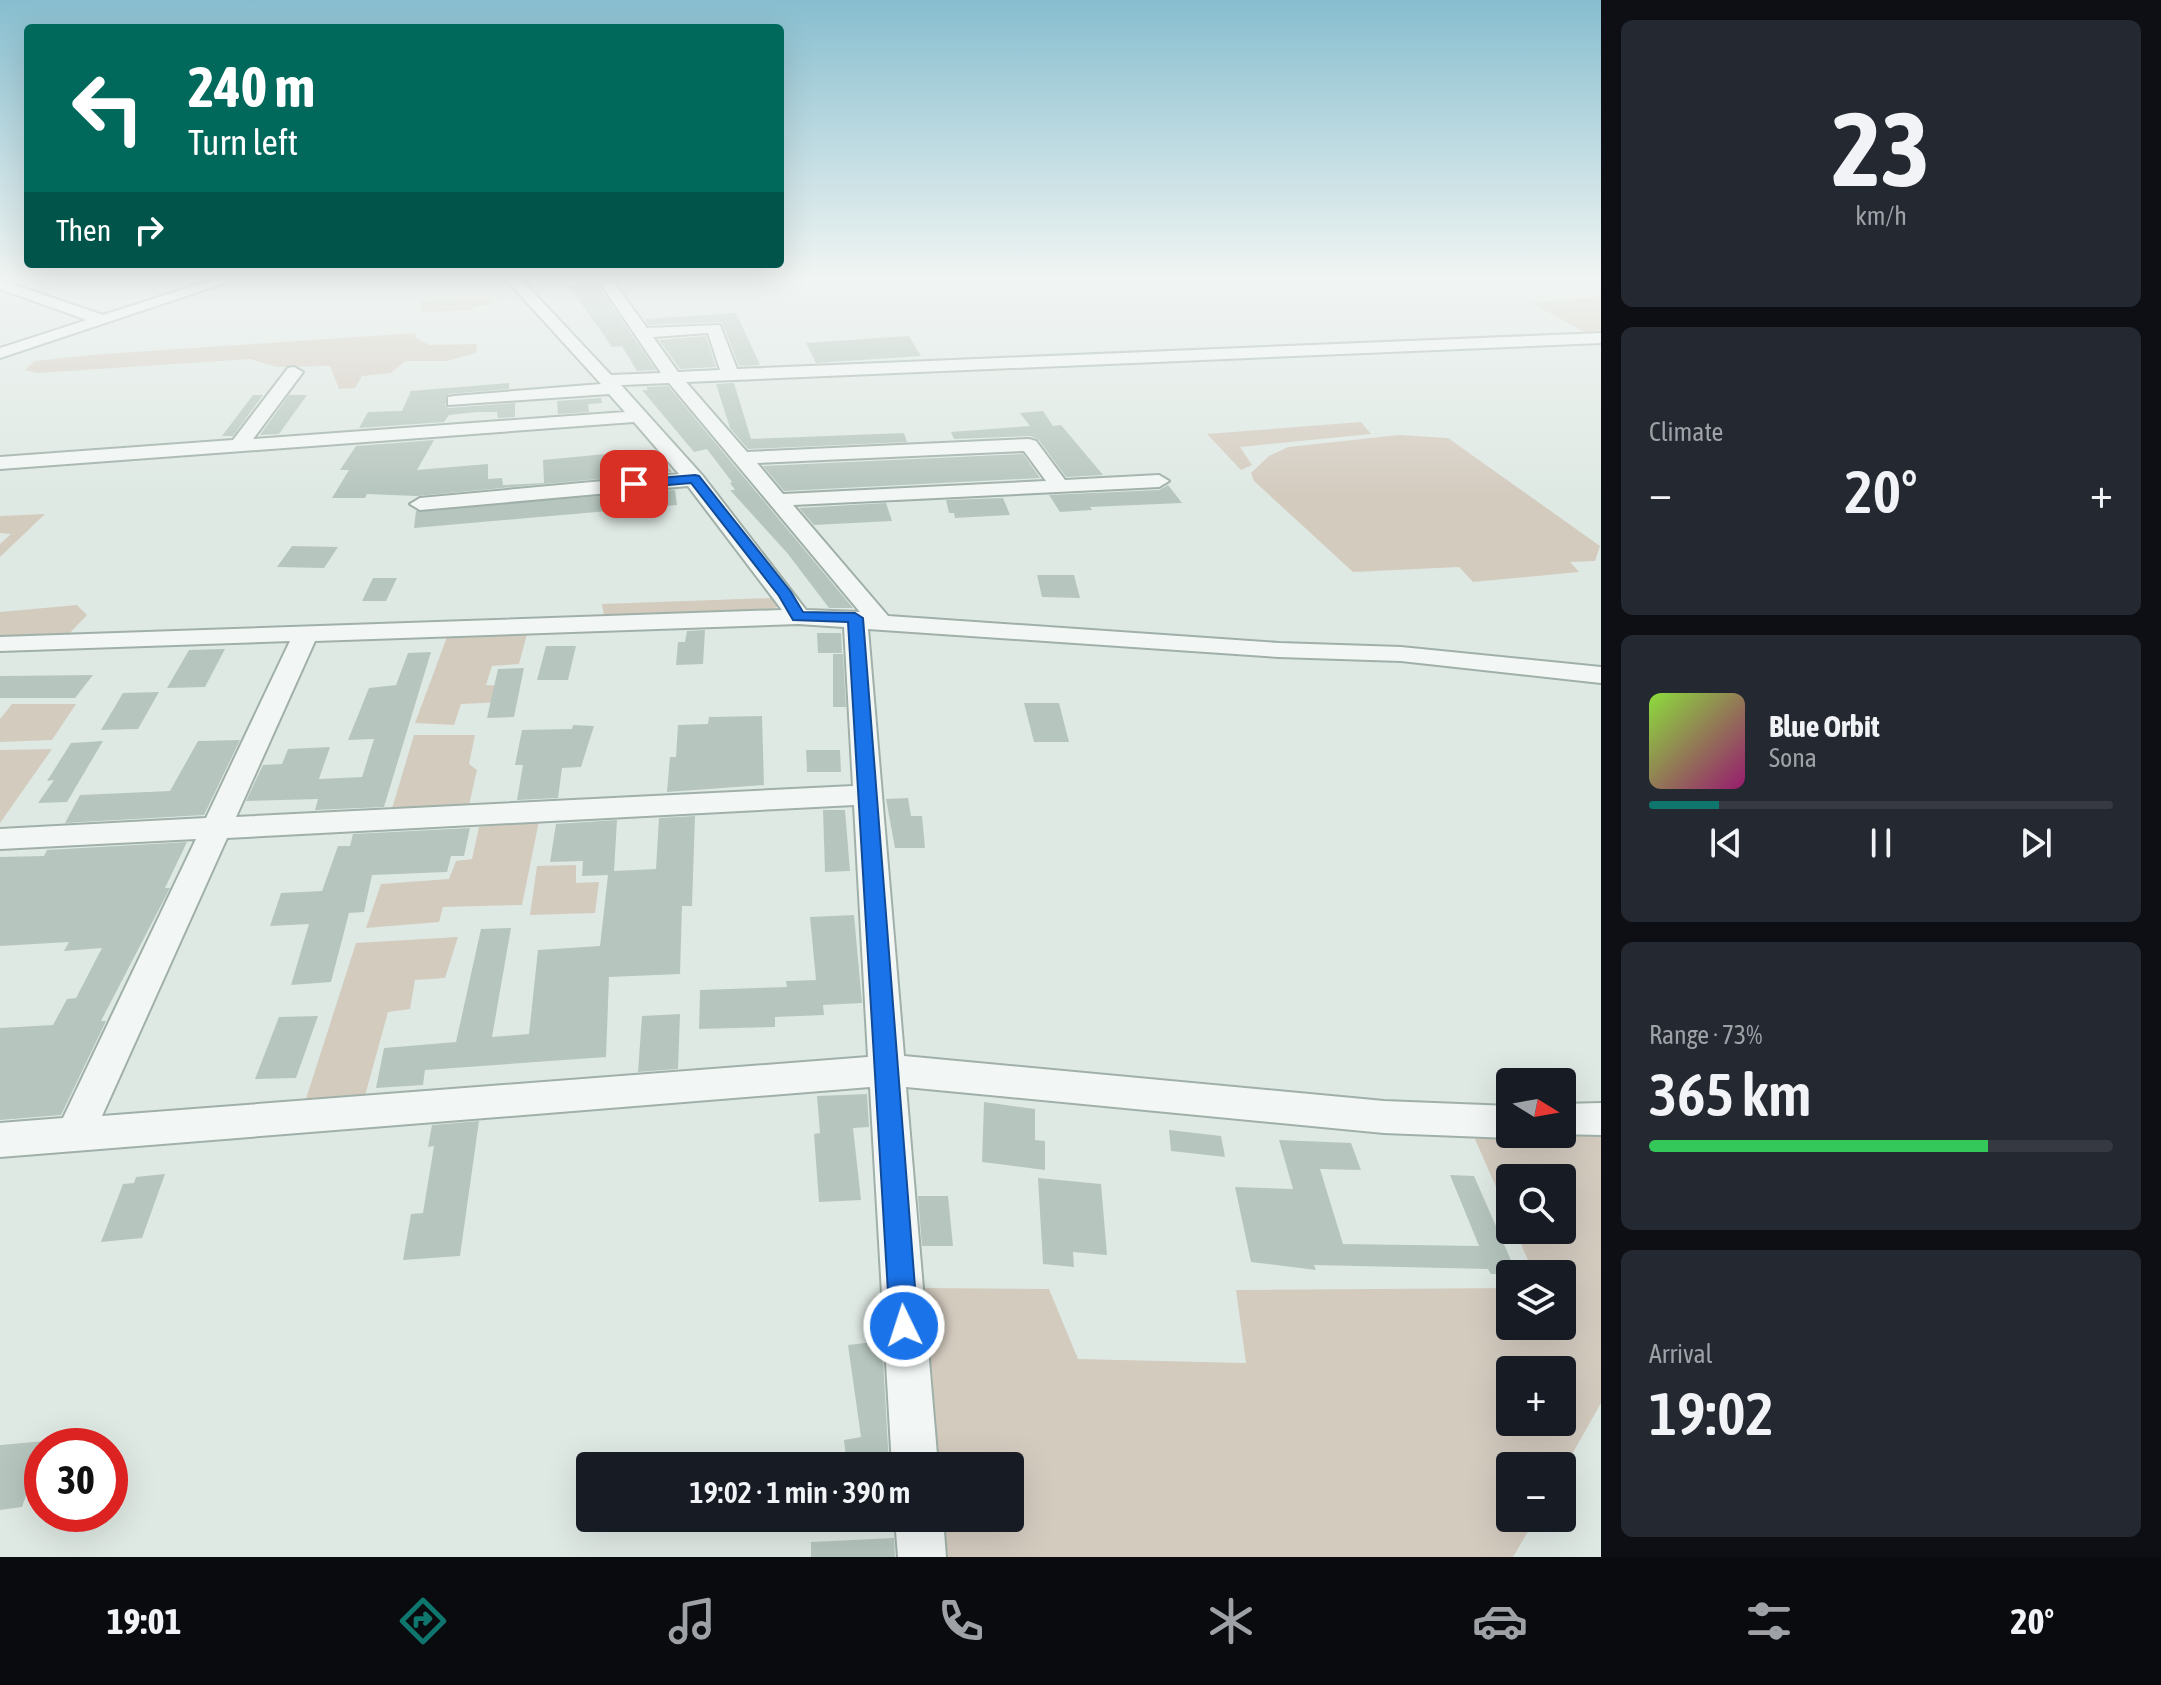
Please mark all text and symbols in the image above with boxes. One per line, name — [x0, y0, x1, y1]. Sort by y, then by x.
text: 240 m — [188, 55, 315, 119]
icon: left — [56, 56, 160, 160]
text: 23 — [1832, 89, 1930, 208]
text: Turn left — [188, 121, 298, 163]
text: km/h — [1855, 201, 1907, 231]
icon: right — [127, 208, 171, 252]
text: Then — [56, 213, 111, 247]
text: Climate — [1649, 417, 1723, 447]
pin — [600, 450, 668, 518]
text: 20° — [1845, 457, 1917, 526]
icon: arrive — [612, 462, 656, 506]
text: − — [1649, 467, 1672, 517]
text: + — [2090, 467, 2113, 517]
text: Blue Orbit — [1769, 709, 1880, 743]
text: Sona — [1769, 743, 1817, 773]
icon: previous — [1704, 821, 1748, 865]
icon: pause — [1859, 821, 1903, 865]
icon: next — [2014, 821, 2058, 865]
text: Range · 73% — [1649, 1020, 1762, 1050]
text: 365 km — [1649, 1060, 1811, 1129]
north arrow — [1496, 1068, 1576, 1148]
map controls — [1496, 1068, 1576, 1532]
button: search — [1496, 1164, 1576, 1244]
button: layers — [1496, 1260, 1576, 1340]
position arrow — [862, 1284, 946, 1368]
text: Arrival — [1649, 1339, 1713, 1369]
button: + — [1496, 1356, 1576, 1436]
text: 19:02 — [1649, 1379, 1774, 1448]
speed limit sign: 30 — [24, 1428, 128, 1532]
button: − — [1496, 1452, 1576, 1532]
text: 19:02 · 1 min · 390 m — [690, 1475, 910, 1509]
icon: directions — [395, 1593, 451, 1649]
icon: music — [664, 1593, 720, 1649]
icon: phone — [933, 1593, 989, 1649]
icon: climate — [1203, 1593, 1259, 1649]
icon: car — [1472, 1593, 1528, 1649]
icon: filters — [1741, 1593, 1797, 1649]
text: 19:01 — [107, 1600, 181, 1642]
text: 20° — [2011, 1600, 2054, 1642]

